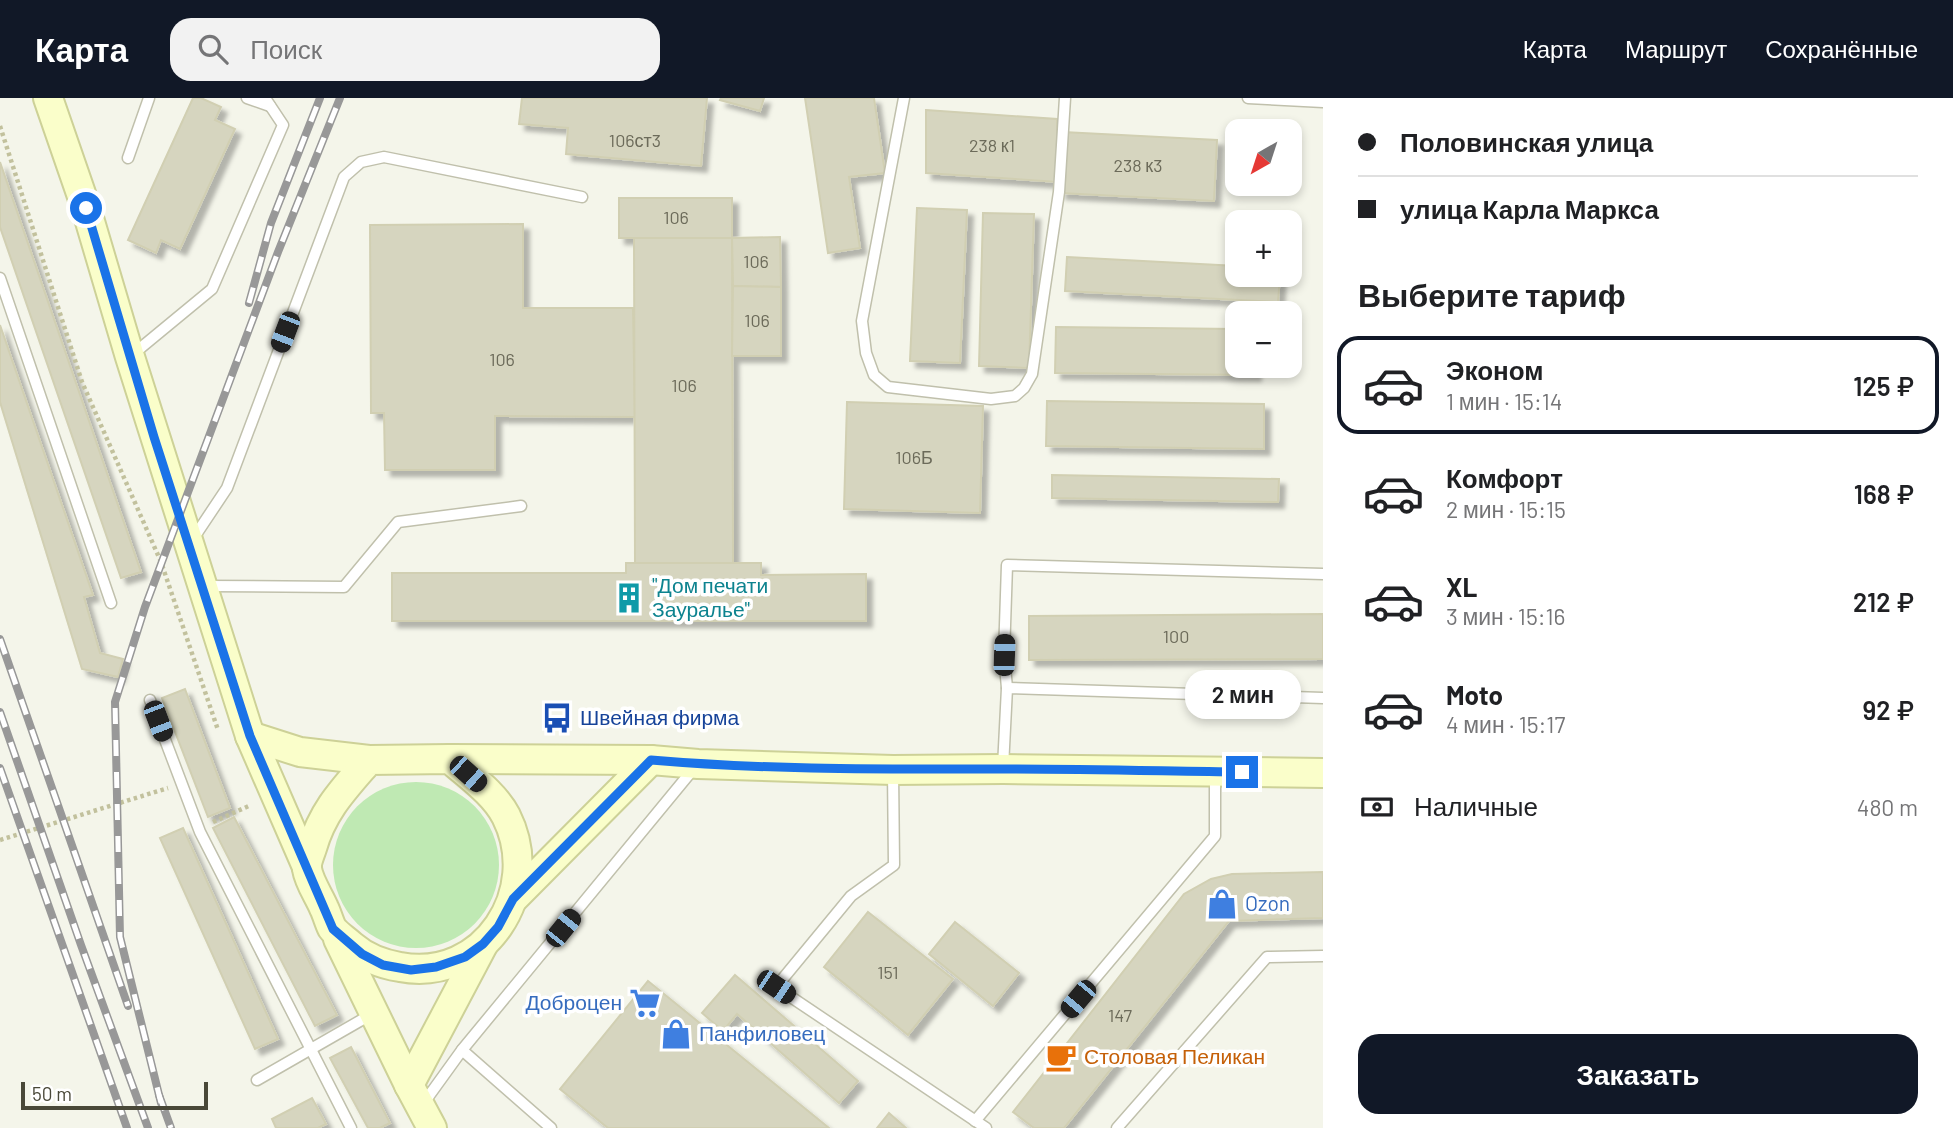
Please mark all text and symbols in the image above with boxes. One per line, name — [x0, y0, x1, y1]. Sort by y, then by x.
search box — [170, 18, 660, 81]
text: Карта — [35, 29, 128, 69]
icon: search — [194, 30, 232, 68]
text: Поиск — [250, 33, 322, 64]
text: Карта — [1523, 34, 1587, 63]
text: Маршрут — [1625, 34, 1727, 63]
text: Сохранённые — [1765, 34, 1918, 63]
north arrow — [1225, 119, 1302, 196]
map controls — [1225, 119, 1302, 378]
text: Половинская улица — [1400, 126, 1653, 157]
house number: 106ст3 — [609, 129, 661, 151]
house number: 238 к1 — [969, 134, 1015, 156]
house number: 238 к3 — [1114, 154, 1162, 176]
route start — [70, 192, 102, 224]
text: улица Карла Маркса — [1400, 193, 1659, 224]
house number: 106 — [663, 206, 689, 228]
button: + — [1225, 210, 1302, 287]
house number: 106 — [743, 250, 769, 272]
text: Выберите тариф — [1358, 275, 1626, 313]
button: − — [1225, 301, 1302, 378]
car — [268, 309, 303, 355]
house number: 106 — [744, 309, 770, 331]
house number: 106 — [489, 348, 515, 370]
icon: car — [1362, 354, 1425, 417]
text: Эконом — [1446, 354, 1544, 385]
text: 125 ₽ — [1853, 370, 1914, 401]
house number: 106 — [671, 374, 697, 396]
text: 1 мин · 15:14 — [1446, 387, 1562, 415]
house number: 106Б — [895, 446, 933, 468]
icon: car — [1362, 462, 1425, 525]
text: Комфорт — [1446, 462, 1563, 493]
text: 168 ₽ — [1854, 478, 1914, 509]
text: 2 мин · 15:15 — [1446, 495, 1566, 523]
icon: car — [1362, 570, 1425, 633]
text: XL — [1446, 571, 1477, 602]
place label: "Дом печати Зауралье" — [652, 572, 768, 621]
building icon: "Дом печати Зауралье" — [612, 581, 646, 615]
text: 212 ₽ — [1853, 586, 1914, 617]
text: 3 мин · 15:16 — [1446, 602, 1565, 630]
house number: 100 — [1163, 625, 1189, 647]
car — [993, 634, 1016, 676]
callout: 2 мин — [1184, 670, 1300, 720]
icon: car — [1362, 678, 1425, 741]
text: Moto — [1446, 679, 1503, 710]
text: 2 мин — [1212, 680, 1274, 708]
text: 92 ₽ — [1863, 694, 1914, 725]
car — [141, 698, 176, 744]
bus stop icon: Швейная фирма — [540, 701, 574, 735]
place label: Швейная фирма — [580, 704, 740, 729]
text: 4 мин · 15:17 — [1446, 710, 1565, 738]
car — [446, 752, 491, 796]
route end — [1226, 756, 1258, 788]
icon: cash — [1358, 788, 1396, 826]
text: Наличные — [1414, 790, 1538, 821]
text: 480 m — [1857, 793, 1918, 821]
shop icon: Ozon — [1205, 887, 1239, 921]
place label: Ozon — [1245, 890, 1290, 915]
car — [542, 905, 585, 951]
house number: 151 — [877, 961, 899, 983]
car — [753, 967, 800, 1007]
car — [1057, 976, 1100, 1022]
supermarket icon: Доброцен — [628, 986, 662, 1020]
place label: Доброцен — [525, 989, 622, 1014]
house number: 147 — [1108, 1004, 1133, 1026]
shop icon: Панфиловец — [659, 1017, 693, 1051]
place label: Панфиловец — [699, 1020, 825, 1045]
button: Заказать — [1358, 1034, 1918, 1114]
cafe icon: Столовая Пеликан — [1044, 1040, 1078, 1074]
place label: Столовая Пеликан — [1084, 1043, 1265, 1068]
scale bar — [21, 1079, 208, 1111]
text: 50 m — [32, 1082, 72, 1105]

